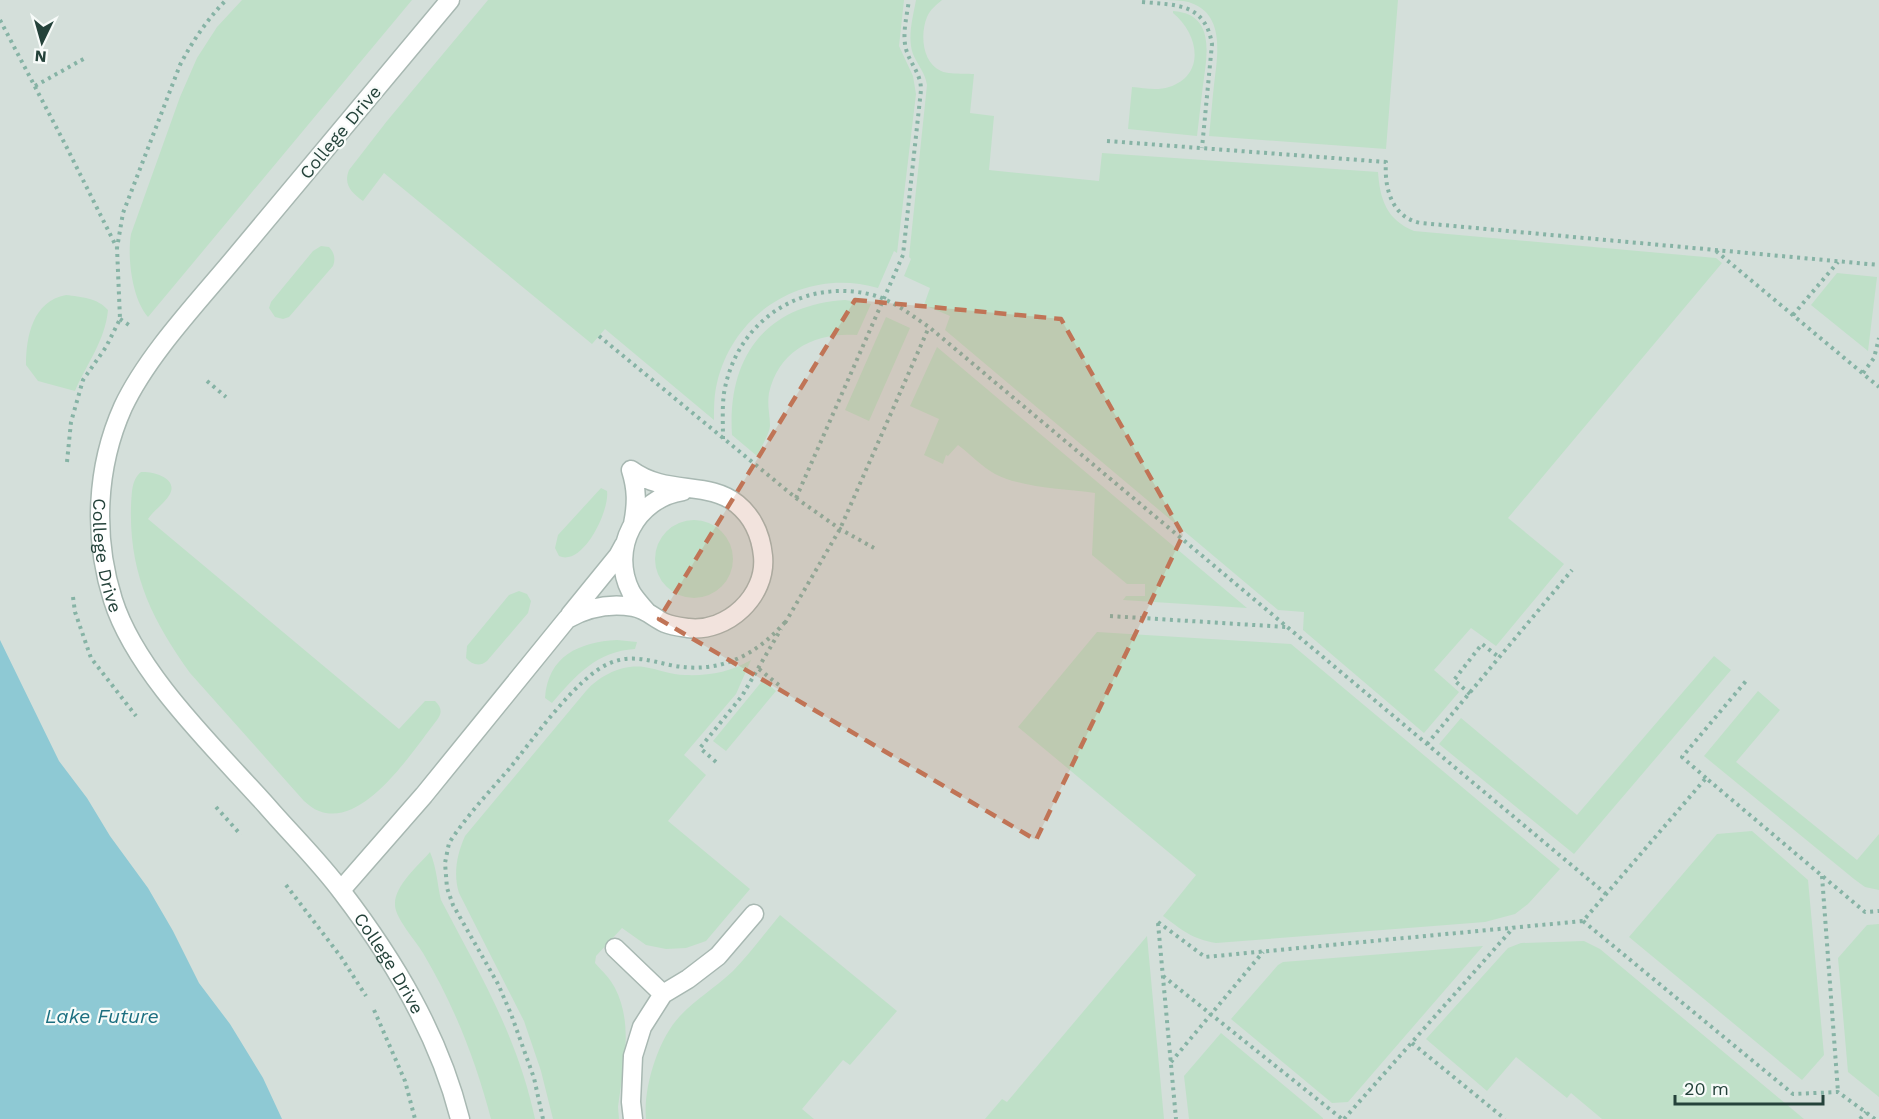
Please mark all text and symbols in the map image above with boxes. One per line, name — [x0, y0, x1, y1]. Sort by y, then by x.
north arrow — [12, 12, 72, 72]
text: N — [34, 46, 47, 66]
street label: College Drive — [295, 81, 385, 183]
street label: College Drive — [90, 498, 127, 615]
street label: College Drive — [350, 908, 429, 1017]
water label: Lake Future — [45, 1004, 159, 1028]
scale bar — [1675, 1068, 1824, 1106]
text: 20 m — [1684, 1078, 1729, 1099]

